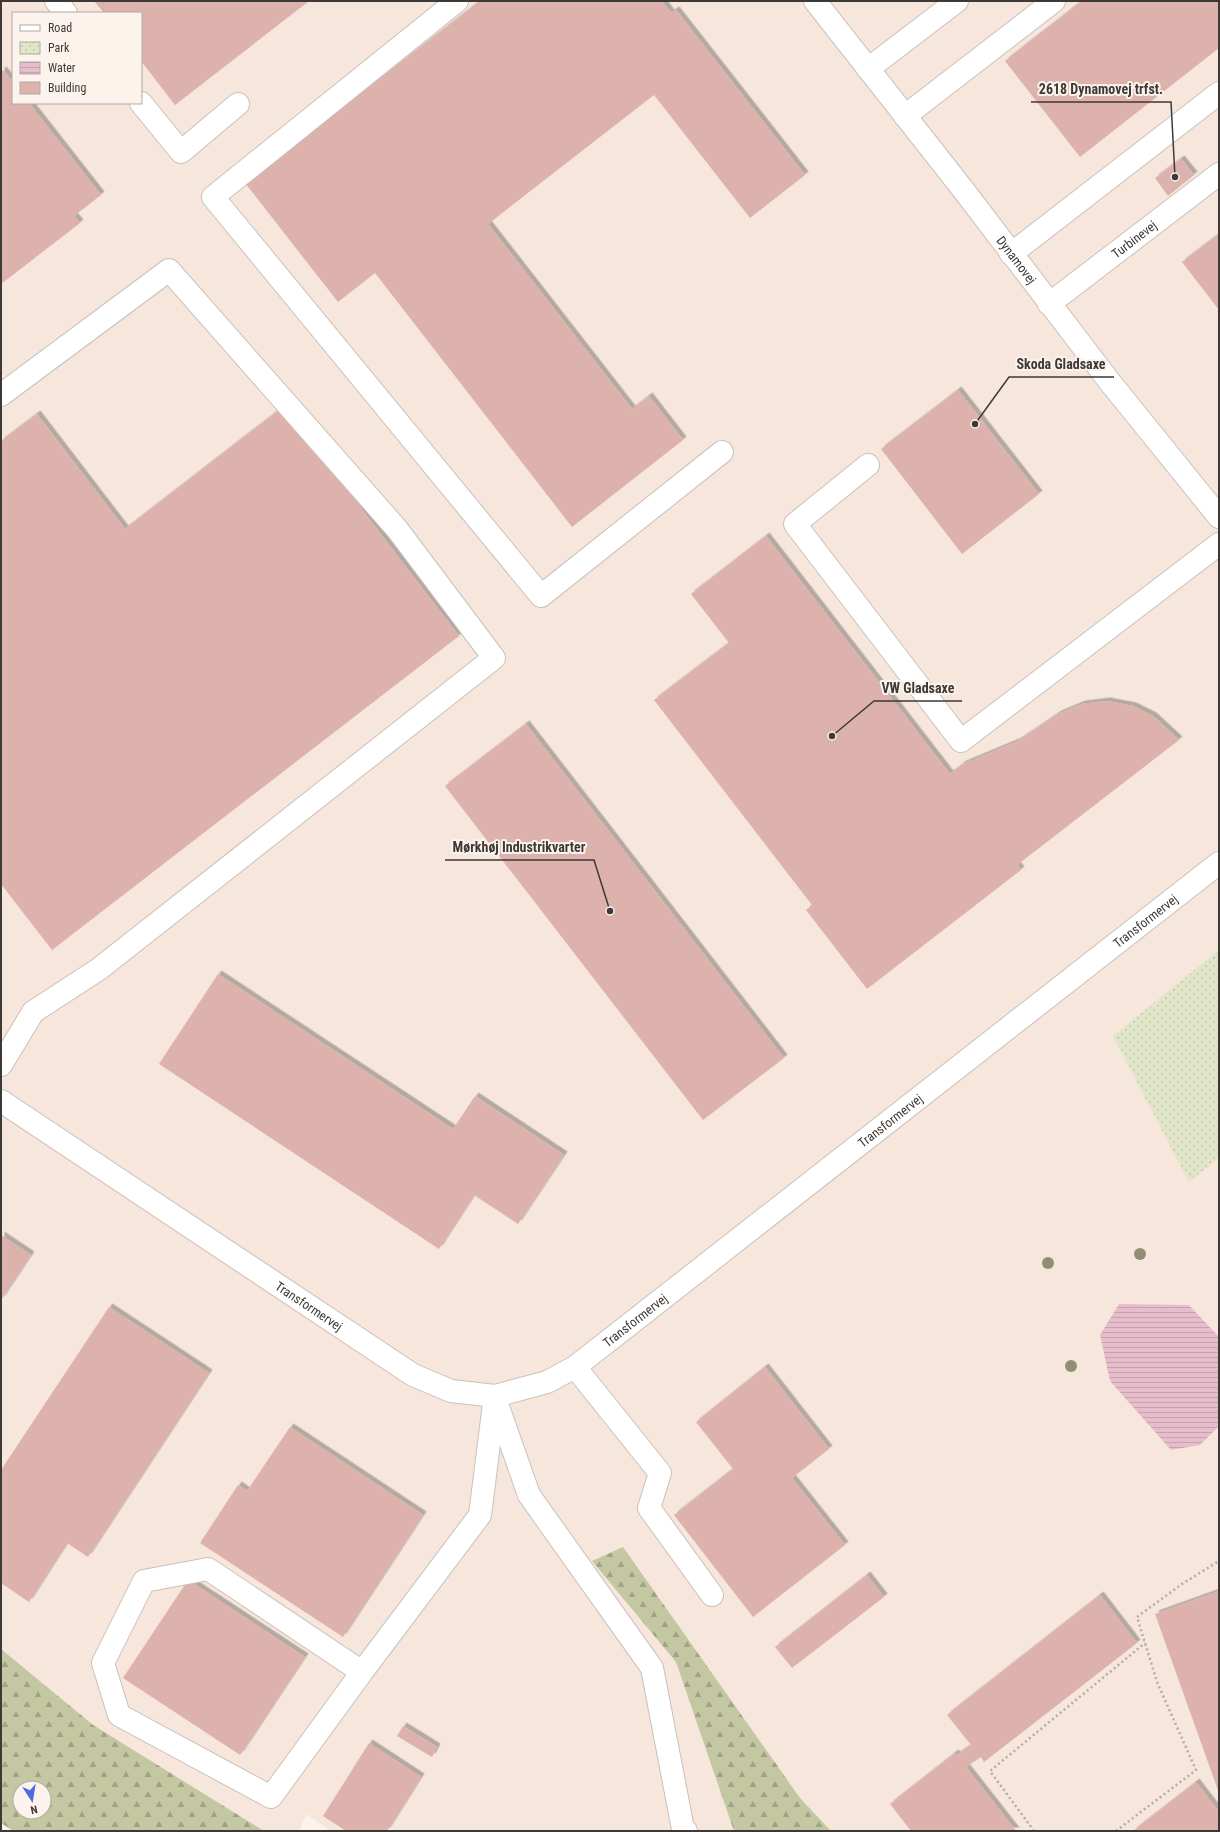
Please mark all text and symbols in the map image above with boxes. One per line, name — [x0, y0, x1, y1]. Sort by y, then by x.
legend — [12, 12, 142, 104]
text: Road — [48, 21, 72, 35]
text: Park — [48, 41, 70, 55]
text: Water — [48, 61, 76, 75]
callout: 2618 Dynamovej trfst. — [1031, 76, 1171, 102]
text: Building — [48, 81, 86, 95]
text: 2618 Dynamovej trfst. — [1039, 81, 1163, 97]
street label: Turbinevej — [1109, 217, 1160, 261]
street label: Dynamovej — [994, 233, 1040, 287]
callout: Skoda Gladsaxe — [1009, 351, 1114, 377]
text: Skoda Gladsaxe — [1016, 356, 1106, 372]
callout: VW Gladsaxe — [874, 675, 962, 701]
text: VW Gladsaxe — [882, 680, 955, 696]
callout: Mørkhøj Industrikvarter — [445, 834, 594, 860]
text: Mørkhøj Industrikvarter — [453, 839, 586, 855]
street label: Transformervej — [1110, 891, 1180, 951]
street label: Transformervej — [855, 1091, 925, 1150]
street label: Transformervej — [273, 1278, 346, 1334]
street label: Transformervej — [600, 1290, 670, 1350]
north arrow — [12, 1780, 52, 1820]
text: N — [29, 1802, 39, 1816]

